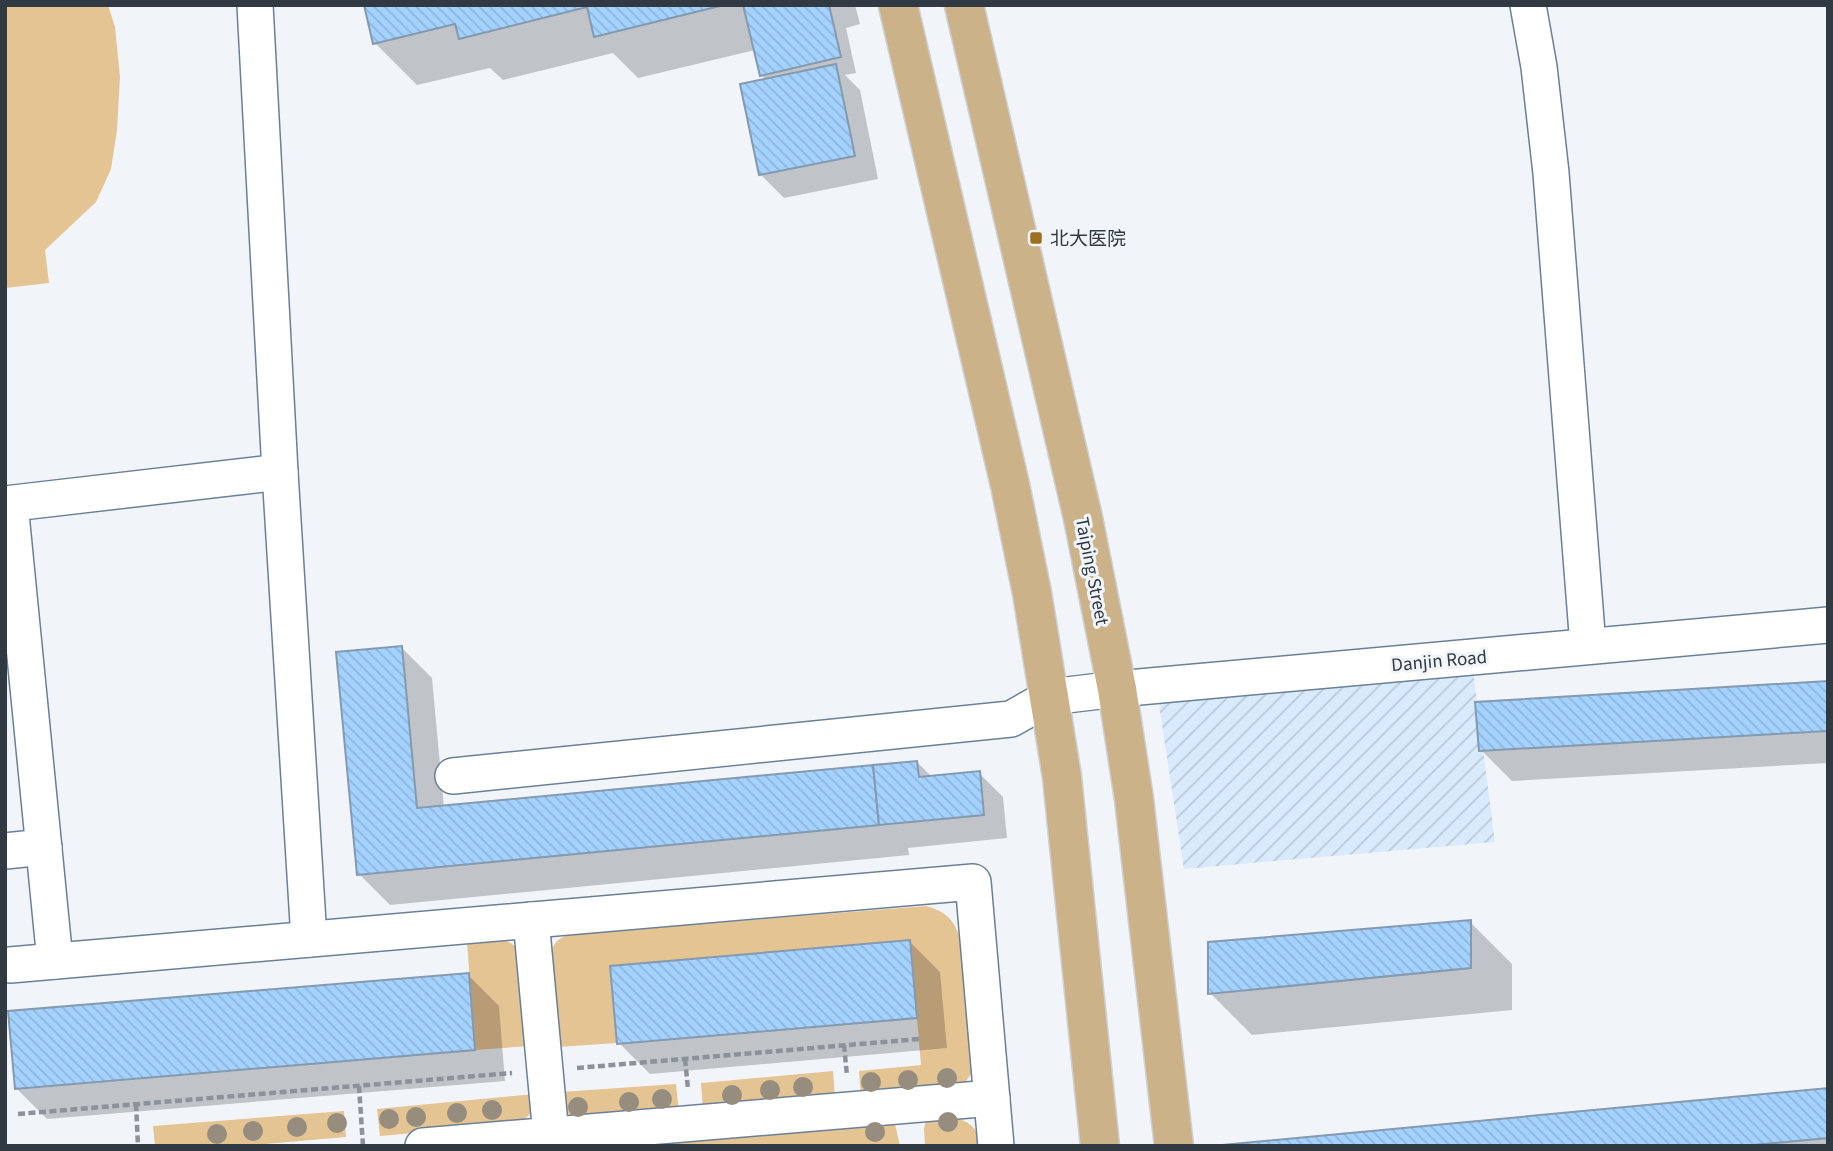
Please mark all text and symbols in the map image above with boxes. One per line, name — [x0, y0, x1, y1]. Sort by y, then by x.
place label: 北大医院 — [1050, 226, 1126, 253]
marker: 北大医院 — [1028, 230, 1044, 246]
street label: Taiping Street — [1068, 515, 1115, 628]
street label: Danjin Road — [1390, 644, 1488, 679]

